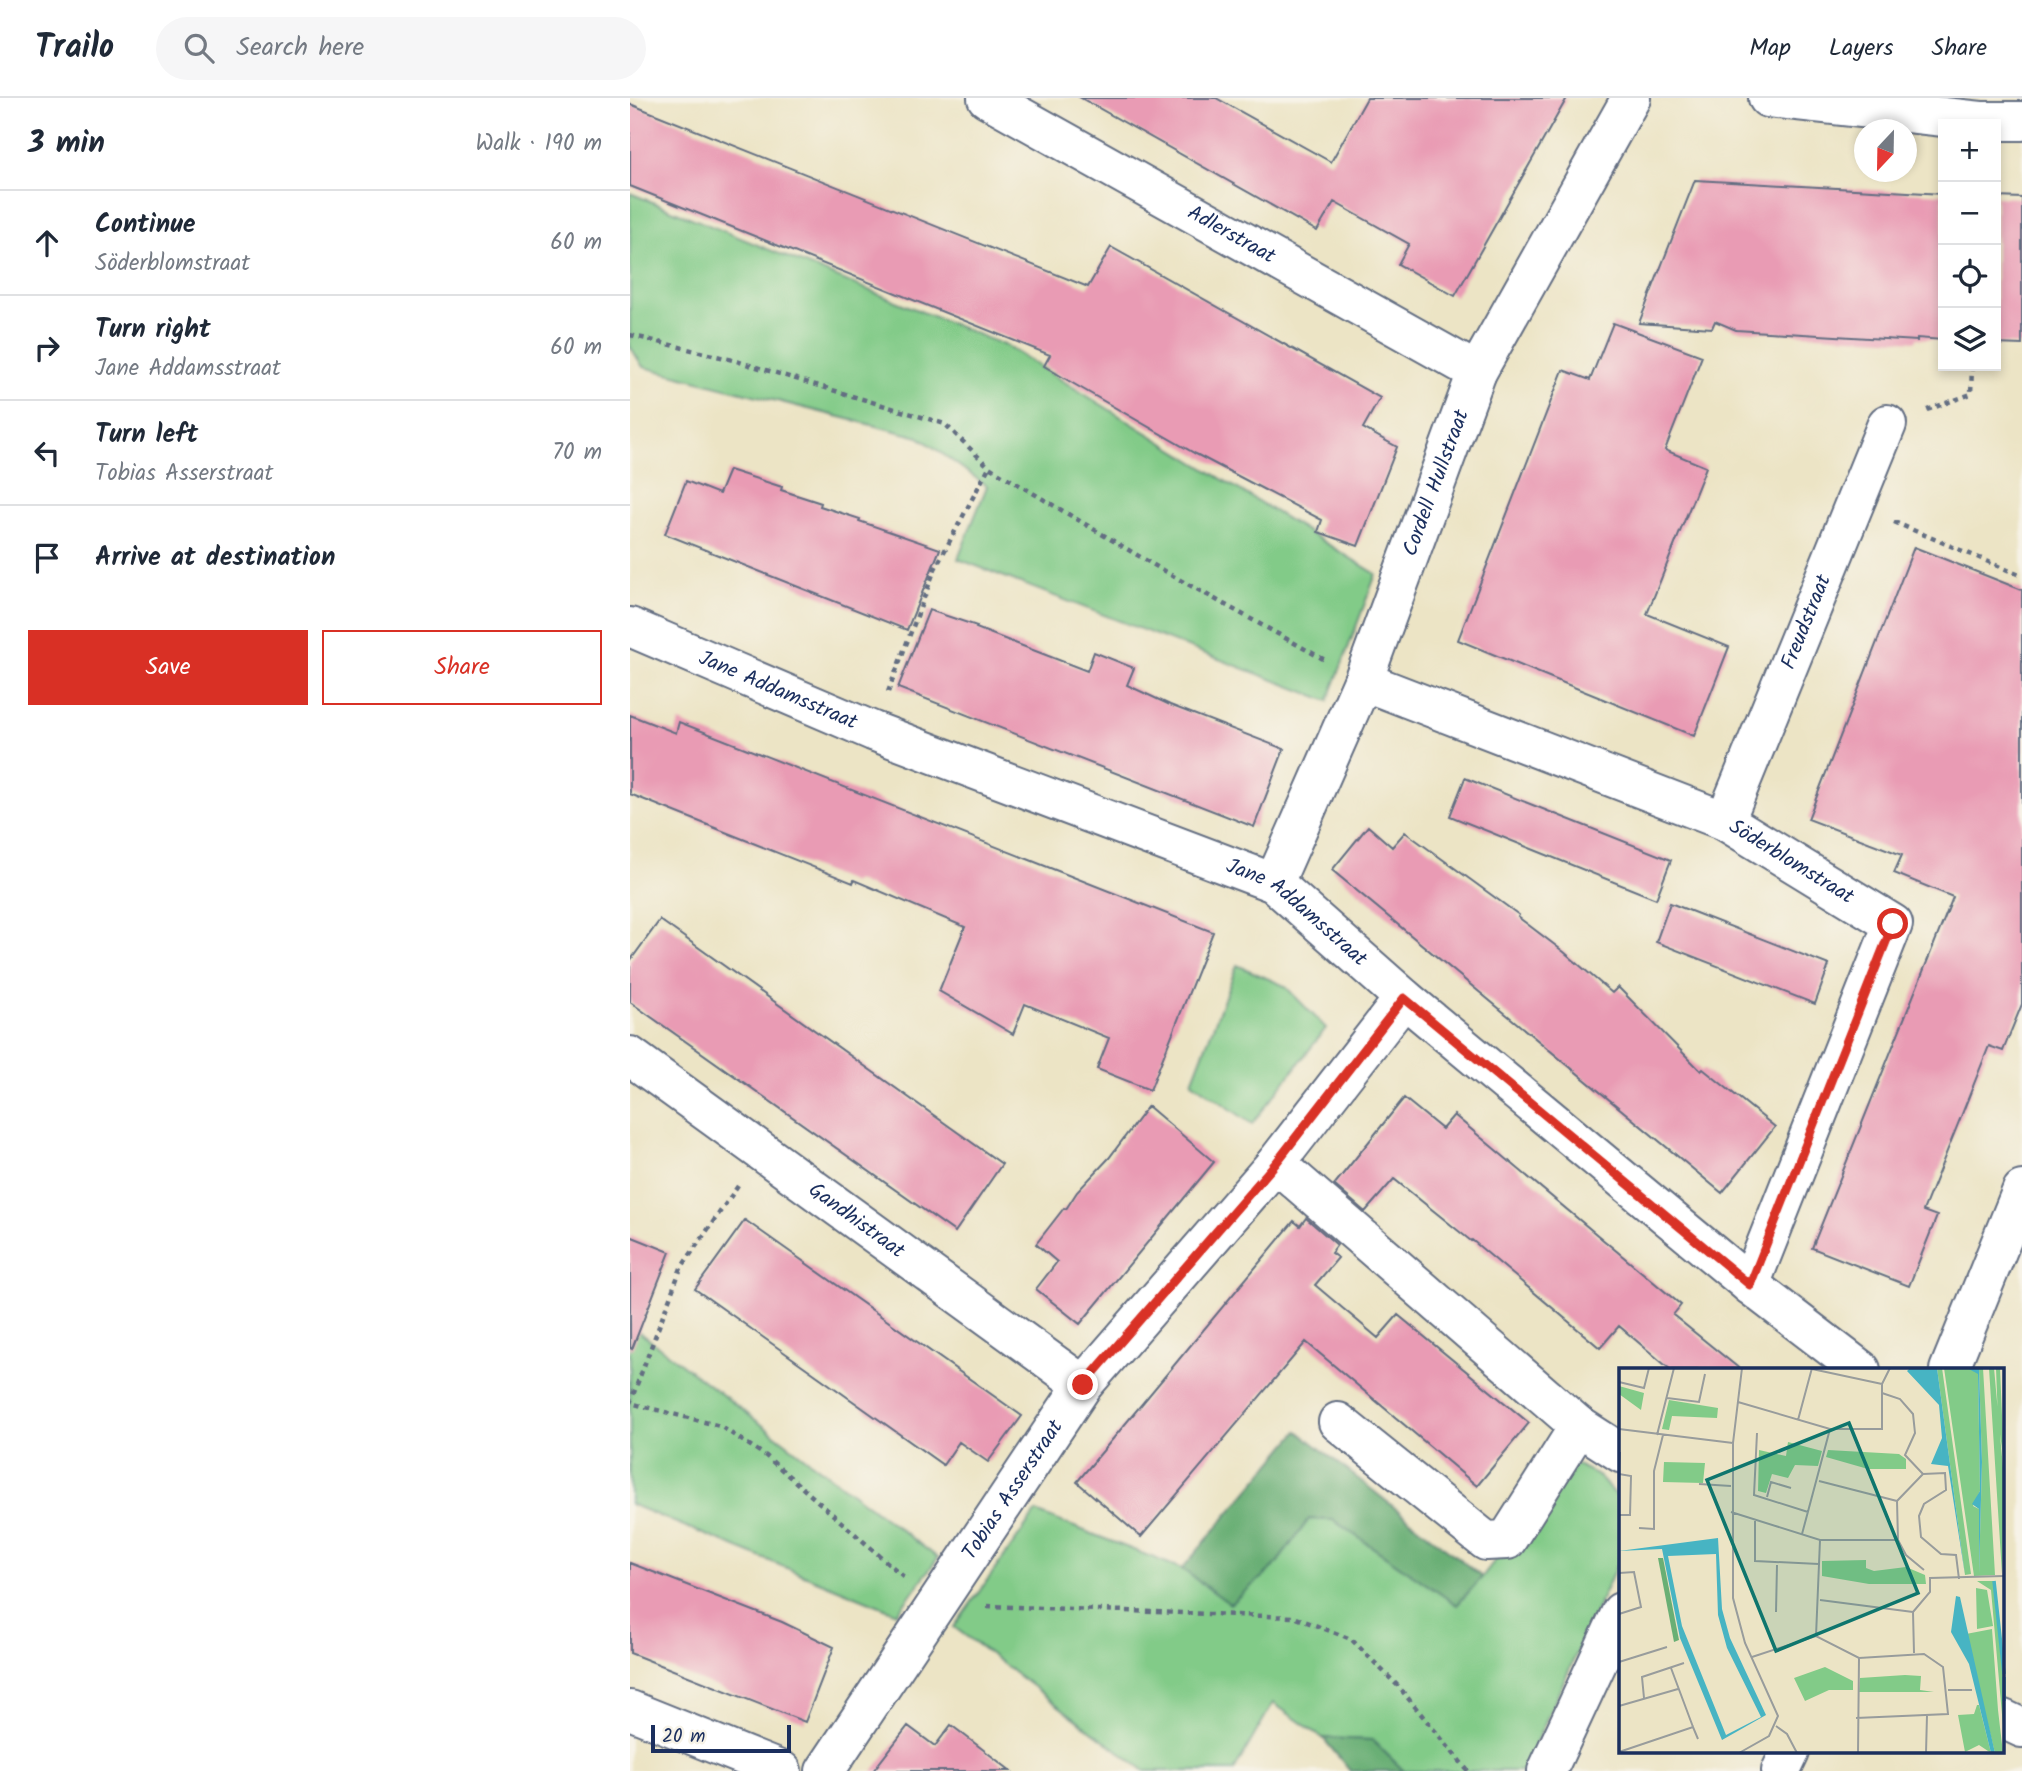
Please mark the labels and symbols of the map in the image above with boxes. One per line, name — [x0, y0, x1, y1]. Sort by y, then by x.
north arrow — [1854, 119, 1917, 182]
street label: Adlerstraat — [1181, 197, 1282, 273]
street label: Cordell Hullstraat — [1394, 404, 1479, 561]
street label: Freudstraat — [1772, 569, 1841, 674]
street label: Jane Addamsstraat — [693, 642, 863, 739]
street label: Söderblomstraat — [1722, 811, 1861, 913]
street label: Jane Addamsstraat — [1221, 850, 1375, 975]
route start — [1877, 908, 1908, 939]
street label: Gandhistraat — [801, 1174, 912, 1267]
inset map — [1619, 1368, 2004, 1754]
route end — [1067, 1369, 1098, 1400]
street label: Tobias Asserstraat — [954, 1412, 1072, 1567]
scale bar — [651, 1722, 791, 1754]

